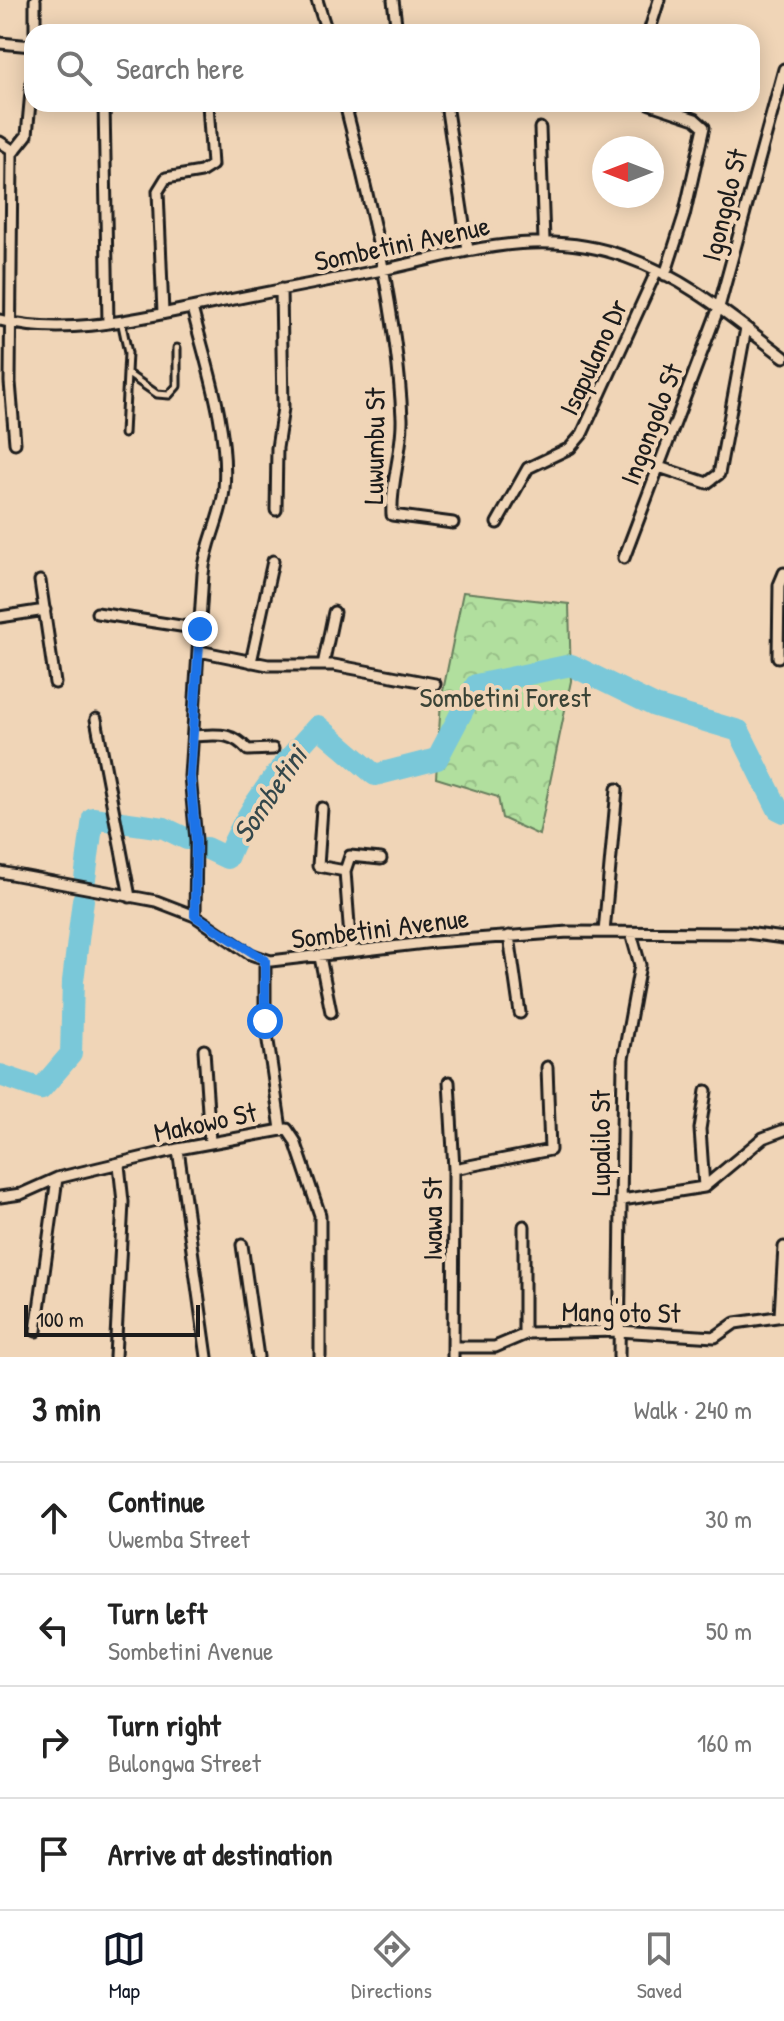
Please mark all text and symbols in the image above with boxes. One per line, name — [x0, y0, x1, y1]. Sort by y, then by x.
search box — [24, 24, 760, 112]
icon: search — [52, 46, 96, 90]
text: Search here — [116, 48, 244, 88]
north arrow — [592, 136, 664, 208]
street label: Igongolo St — [692, 145, 756, 265]
street label: Sombetini Avenue — [311, 206, 493, 280]
street label: Isapulano Dr — [549, 292, 637, 421]
street label: Ingongolo St — [610, 358, 692, 490]
street label: Luwumbu St — [354, 387, 394, 505]
route end — [182, 611, 218, 647]
park label: Sombetini Forest — [419, 678, 591, 716]
water label: Sombetini — [222, 735, 318, 850]
street label: Sombetini Avenue — [289, 898, 471, 958]
route start — [247, 1003, 283, 1039]
street label: Lupalilo St — [581, 1090, 619, 1196]
street label: Makowo St — [150, 1093, 260, 1151]
street label: Iwawa St — [413, 1177, 451, 1261]
street label: Mang'oto St — [561, 1292, 681, 1332]
scale bar — [24, 1301, 200, 1337]
text: 100 m — [36, 1304, 84, 1334]
text: 3 min — [32, 1386, 101, 1432]
text: Walk · 240 m — [634, 1392, 752, 1427]
text: Continue — [108, 1481, 205, 1521]
icon: ahead — [32, 1496, 76, 1540]
text: 30 m — [705, 1501, 752, 1536]
text: Uwemba Street — [108, 1521, 250, 1556]
text: Turn left — [108, 1593, 207, 1633]
icon: left — [32, 1608, 76, 1652]
text: 50 m — [706, 1613, 752, 1648]
text: Sombetini Avenue — [108, 1633, 273, 1668]
text: Turn right — [108, 1705, 221, 1745]
icon: right — [32, 1720, 76, 1764]
text: 160 m — [697, 1725, 752, 1760]
text: Bulongwa Street — [108, 1745, 261, 1780]
icon: arrive — [32, 1832, 76, 1876]
text: Arrive at destination — [108, 1834, 333, 1874]
tab: Map — [102, 1927, 146, 2005]
tab: Directions — [351, 1927, 432, 2005]
tab: Saved — [637, 1927, 682, 2005]

